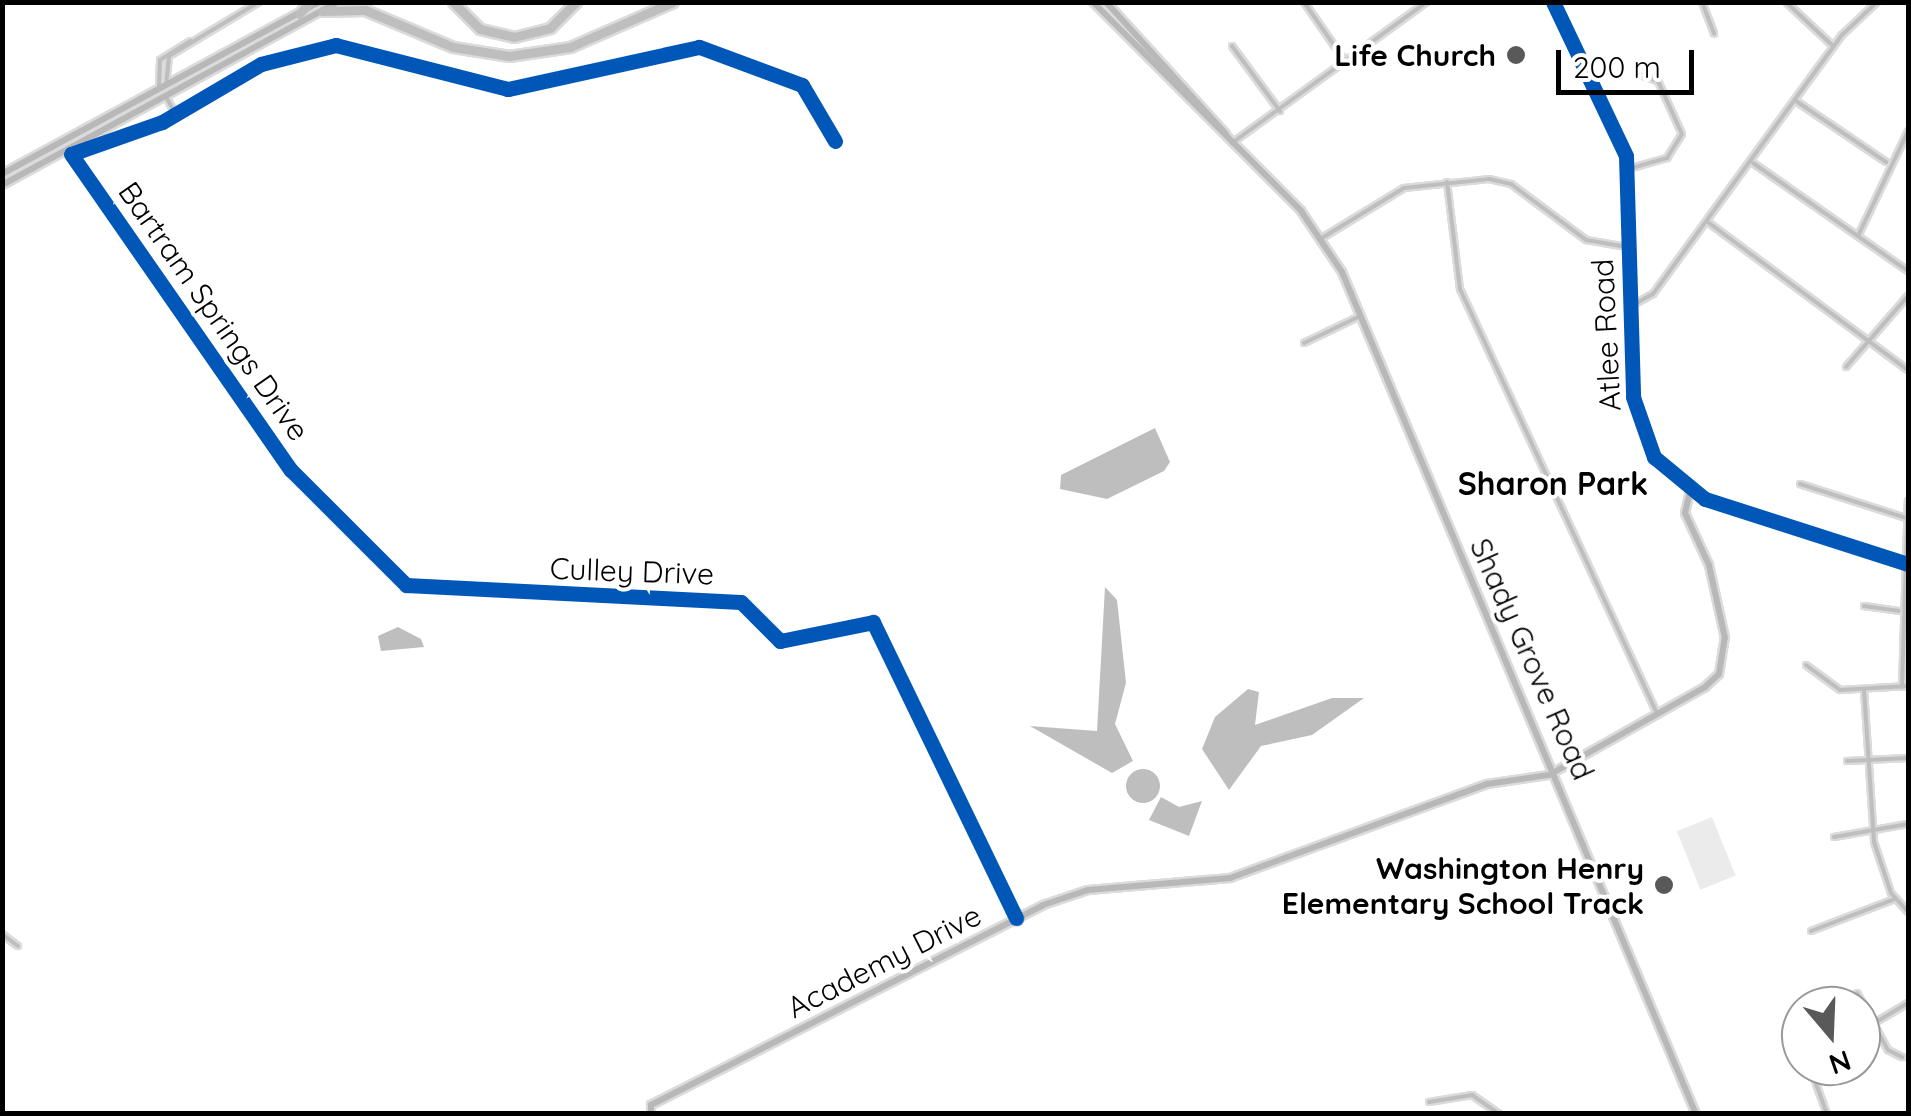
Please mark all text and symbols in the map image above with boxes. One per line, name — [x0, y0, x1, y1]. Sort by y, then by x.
scale bar — [1561, 30, 1698, 92]
place label: Life Church — [1334, 37, 1496, 73]
marker: Life Church — [1505, 44, 1527, 66]
text: 200 m — [1573, 48, 1661, 86]
street label: Bartram Springs Drive — [111, 175, 317, 447]
street label: Atlee Road — [1584, 258, 1628, 412]
district label: Sharon Park — [1458, 464, 1648, 502]
street label: Shady Grove Road — [1463, 533, 1601, 785]
street label: Culley Drive — [549, 550, 715, 592]
place label: Washington Henry Elementary School Track — [1282, 850, 1644, 920]
marker: Washington Henry Elementary School Track — [1653, 874, 1675, 896]
street label: Academy Drive — [781, 897, 987, 1025]
north arrow — [1781, 986, 1881, 1086]
text: N — [1825, 1043, 1856, 1083]

